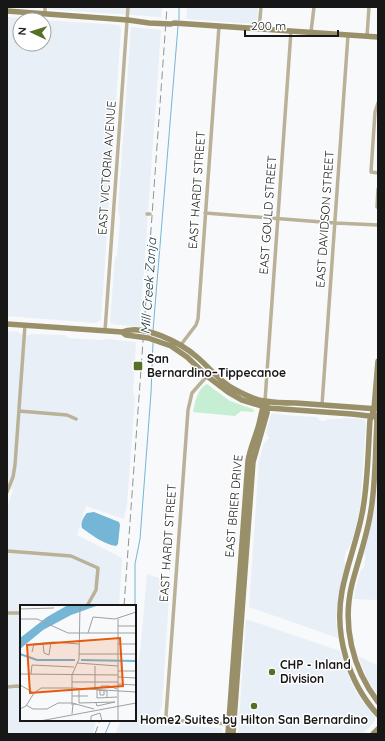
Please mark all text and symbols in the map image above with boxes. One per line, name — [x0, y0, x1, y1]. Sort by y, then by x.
north arrow — [12, 12, 52, 52]
scale bar — [245, 12, 338, 38]
text: 200 m — [251, 18, 286, 33]
text: N — [15, 27, 29, 36]
street label: EAST VICTORIA AVENUE — [94, 100, 119, 236]
street label: EAST HARDT STREET — [185, 131, 208, 249]
street label: EAST DAVIDSON STREET — [312, 150, 337, 288]
street label: EAST GOULD STREET — [256, 155, 279, 275]
water label: Mill Creek Zanja — [137, 236, 159, 335]
place label: San Bernardino–Tippecanoe — [147, 351, 286, 380]
marker: San Bernardino–Tippecanoe — [132, 360, 144, 372]
street label: EAST BRIER DRIVE — [222, 454, 245, 558]
street label: EAST HARDT STREET — [156, 484, 179, 602]
inset map — [20, 605, 136, 721]
place label: CHP - Inland Division — [280, 657, 351, 686]
marker: CHP - Inland Division — [267, 667, 277, 677]
marker: Home2 Suites by Hilton San Bernardino — [249, 701, 259, 711]
place label: Home2 Suites by Hilton San Bernardino — [140, 712, 369, 727]

